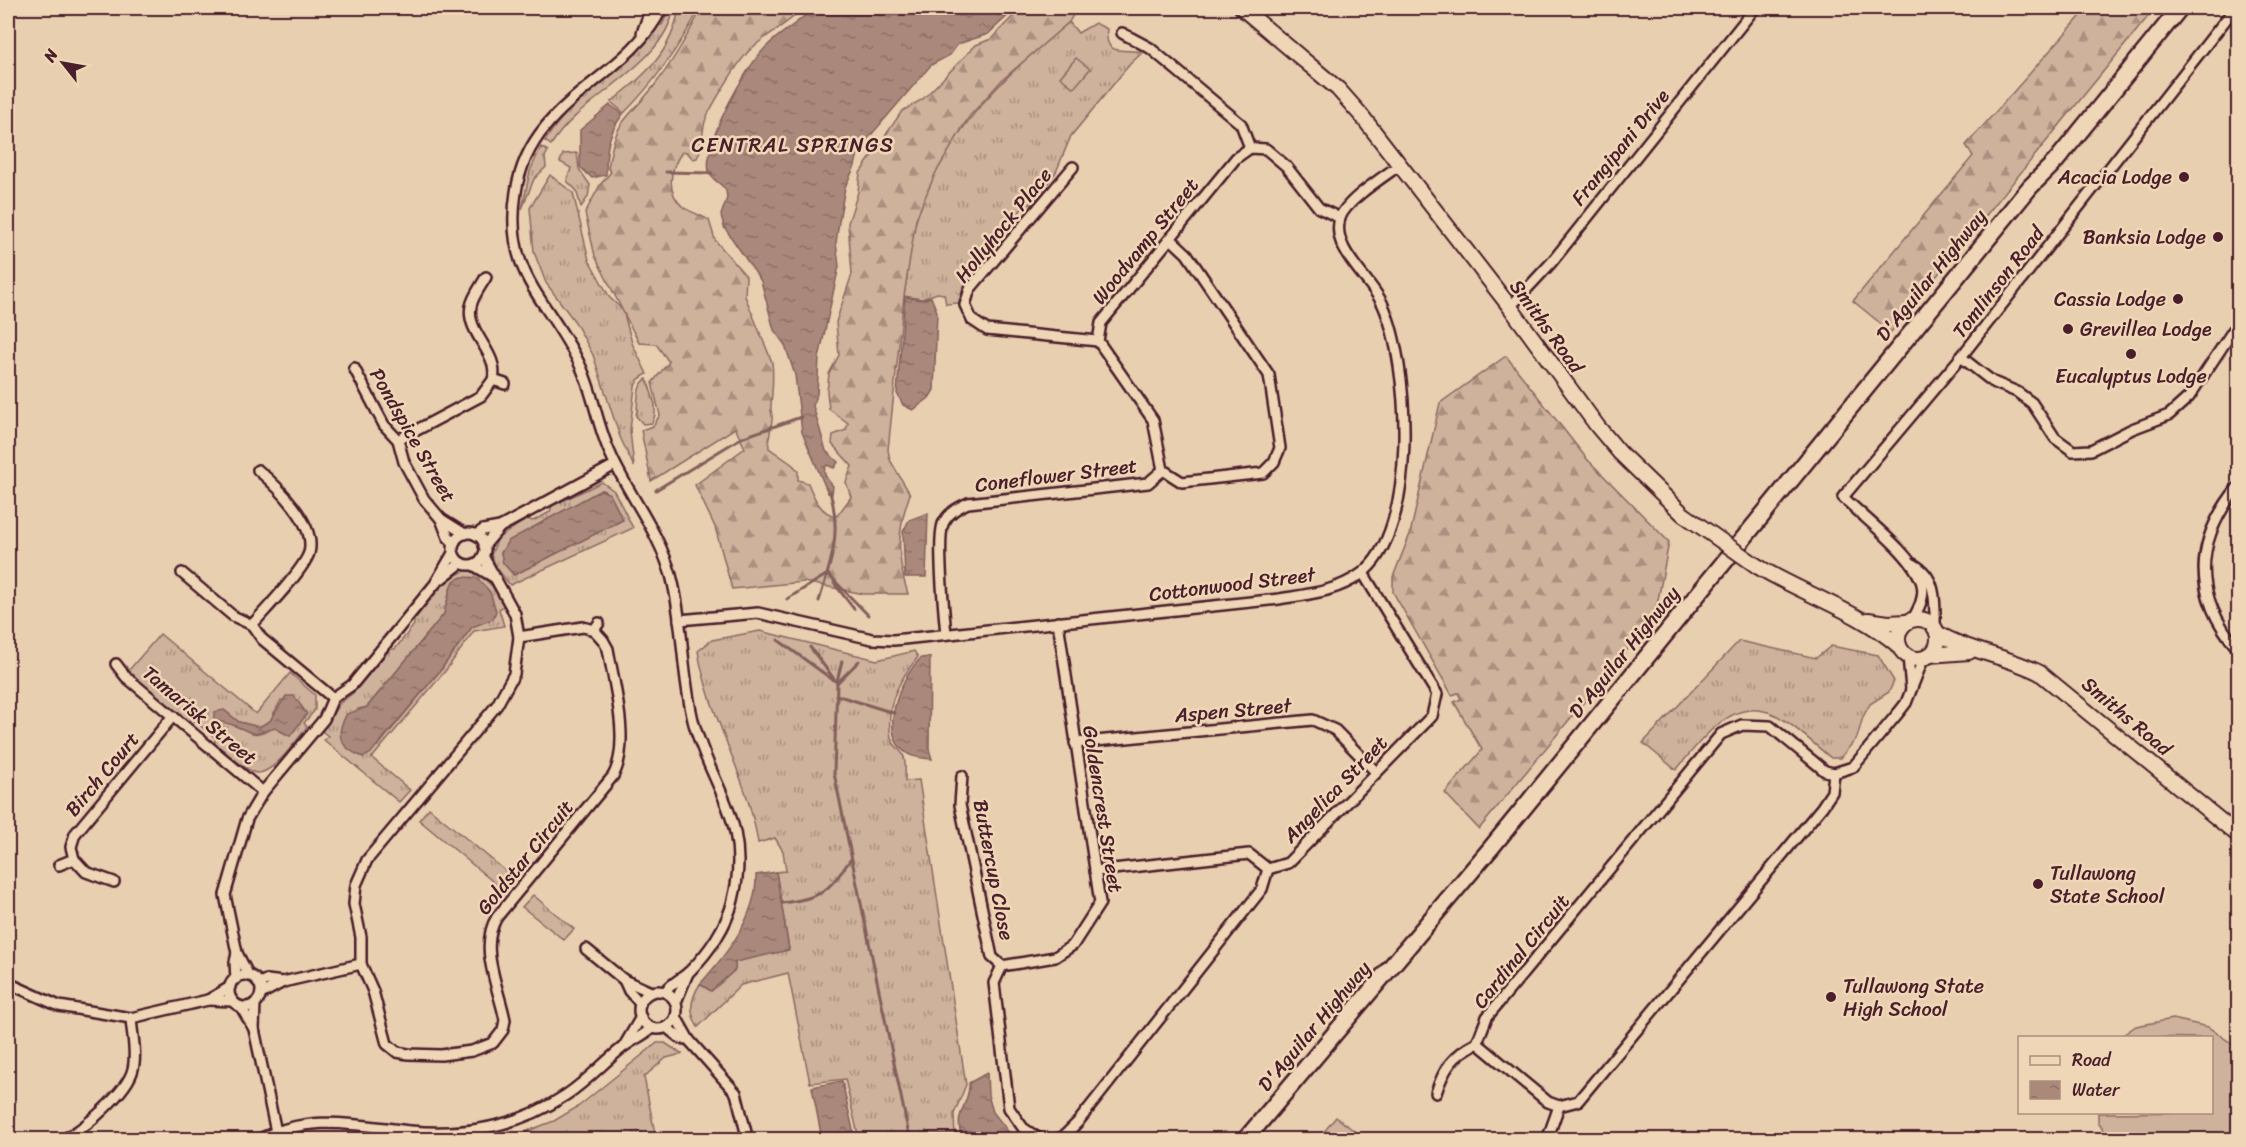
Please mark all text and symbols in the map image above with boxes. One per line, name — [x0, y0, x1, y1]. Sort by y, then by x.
north arrow — [33, 33, 93, 93]
text: N — [35, 43, 66, 69]
street label: Frangipani Drive — [1562, 81, 1679, 214]
district label: CENTRAL SPRINGS — [692, 126, 895, 164]
street label: Hollyhock Place — [946, 160, 1061, 291]
place label: Acacia Lodge — [2057, 160, 2172, 195]
street label: Woodvamp Street — [1083, 170, 1208, 313]
marker: Acacia Lodge — [2177, 170, 2191, 184]
street label: D'Aguilar Highway — [1867, 201, 1997, 349]
street label: Tomlinson Road — [1943, 217, 2055, 346]
place label: Banksia Lodge — [2083, 220, 2206, 255]
marker: Banksia Lodge — [2211, 230, 2225, 244]
street label: Smiths Road — [1500, 272, 1594, 382]
place label: Cassia Lodge — [2054, 282, 2166, 317]
marker: Cassia Lodge — [2171, 292, 2185, 306]
place label: Grevillea Lodge — [2080, 312, 2212, 347]
marker: Grevillea Lodge — [2061, 322, 2075, 336]
marker: Eucalyptus Lodge — [2124, 347, 2138, 361]
place label: Eucalyptus Lodge — [2055, 359, 2207, 394]
street label: Pondspice Street — [360, 361, 466, 510]
street label: Coneflower Street — [973, 448, 1139, 503]
street label: Cottonwood Street — [1147, 557, 1318, 612]
street label: D'Aguilar Highway — [1560, 578, 1690, 726]
street label: Tamarisk Street — [134, 657, 265, 774]
street label: Smiths Road — [2073, 668, 2181, 766]
street label: Aspen Street — [1172, 688, 1294, 733]
street label: Goldencrest Street — [1072, 723, 1133, 895]
street label: Birch Court — [56, 724, 149, 825]
street label: Angelica Street — [1274, 727, 1397, 852]
street label: Goldstar Circuit — [468, 792, 583, 923]
street label: Buttercup Close — [963, 797, 1024, 943]
place label: Tullawong State School — [2050, 856, 2166, 914]
marker: Tullawong State School — [2031, 877, 2045, 891]
street label: Cardinal Circuit — [1464, 886, 1579, 1017]
street label: D'Aguilar Highway — [1249, 952, 1380, 1100]
place label: Tullawong State High School — [1843, 969, 1984, 1027]
marker: Tullawong State High School — [1824, 990, 1838, 1004]
legend — [2018, 1036, 2213, 1114]
text: Road — [2072, 1044, 2112, 1076]
text: Water — [2072, 1074, 2121, 1106]

